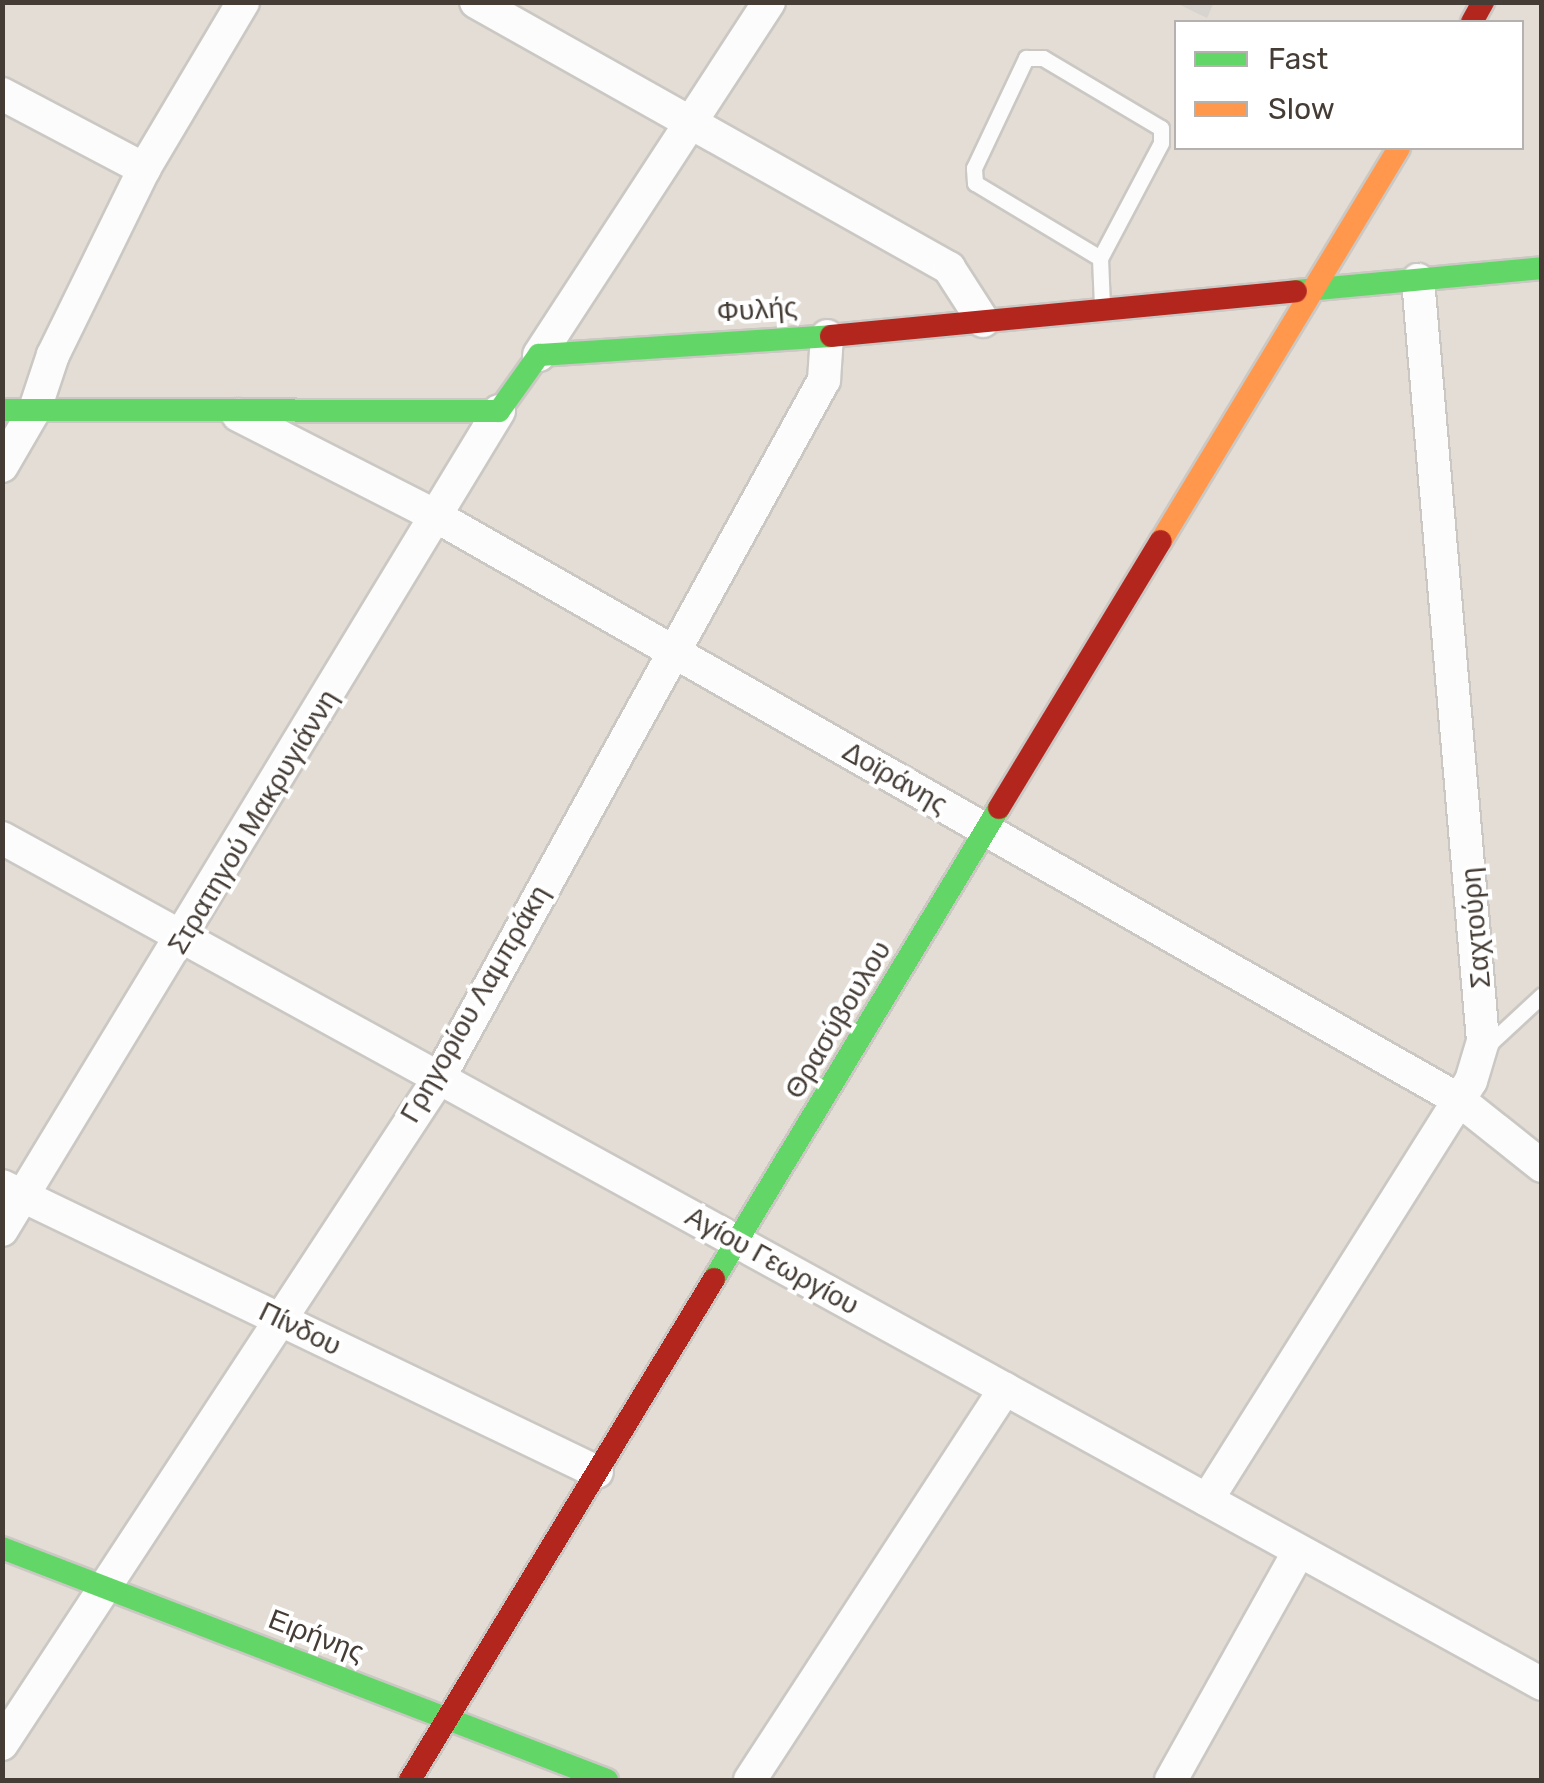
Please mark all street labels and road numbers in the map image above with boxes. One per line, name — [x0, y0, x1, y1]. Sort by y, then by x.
street label: Φυλής — [716, 290, 798, 330]
street label: Στρατηγού Μακρυγιάννη — [161, 684, 345, 960]
street label: Δοϊράνης — [837, 735, 953, 821]
street label: Σαχτούρη — [1454, 866, 1498, 990]
street label: Γρηγορίου Λαμπράκη — [393, 879, 557, 1129]
street label: Θρασύβουλου — [778, 935, 898, 1105]
street label: Αγίου Γεωργίου — [679, 1200, 865, 1322]
street label: Πίνδου — [254, 1295, 346, 1363]
street label: Ειρήνης — [264, 1602, 368, 1670]

